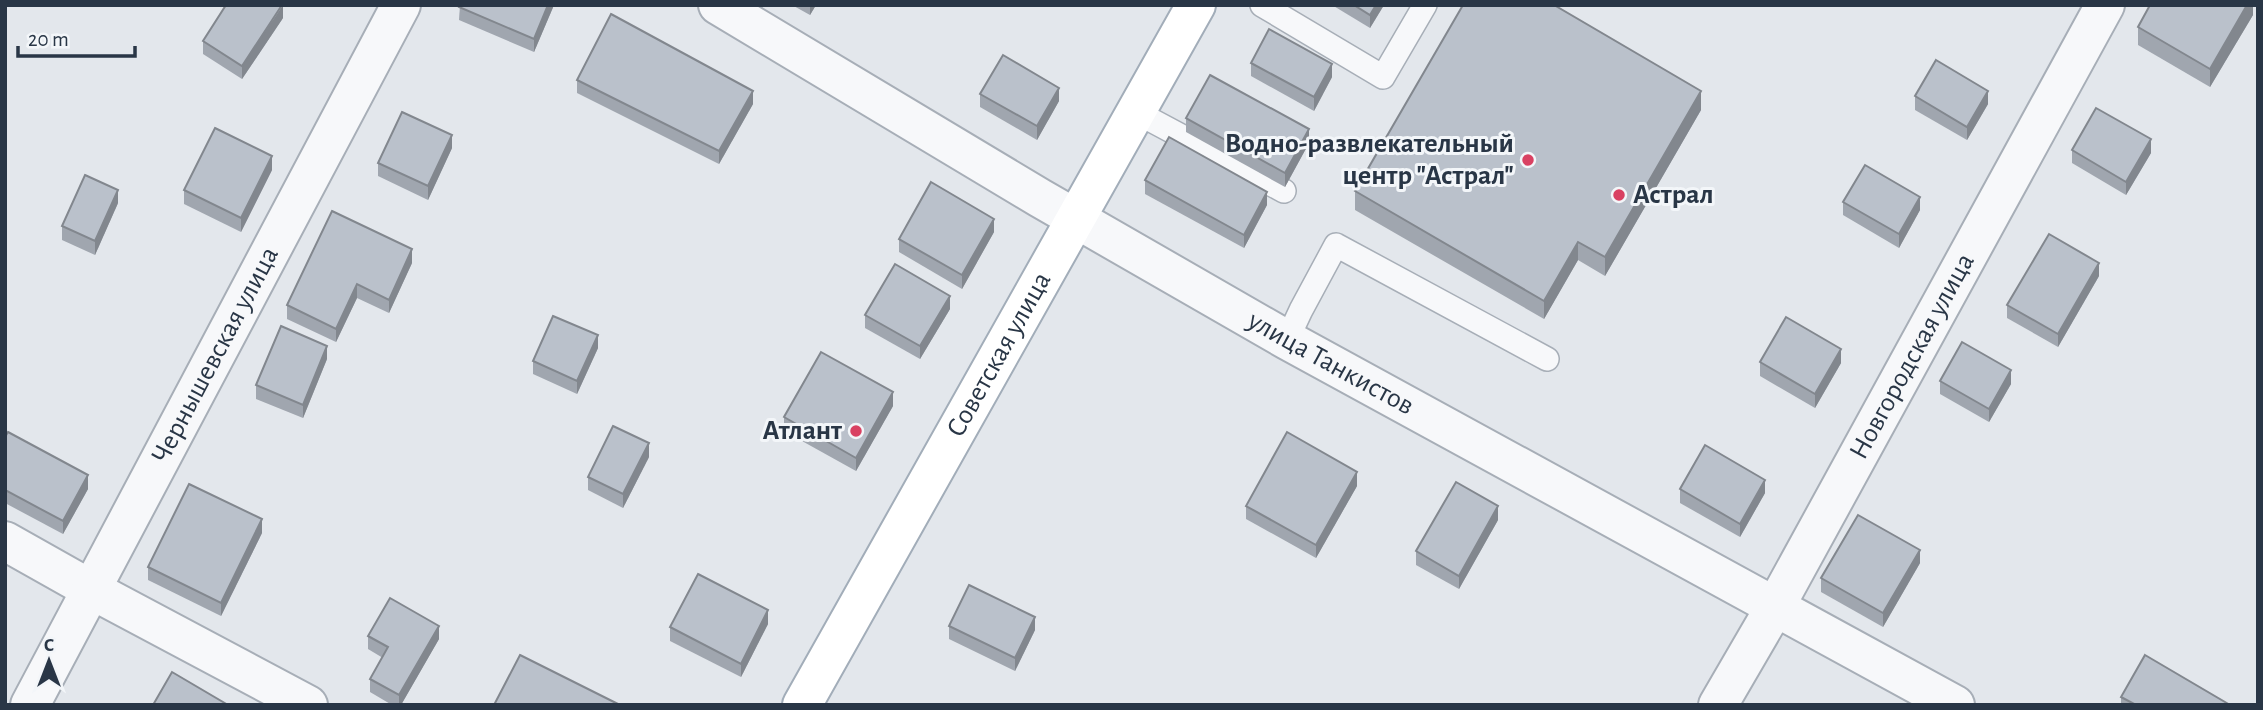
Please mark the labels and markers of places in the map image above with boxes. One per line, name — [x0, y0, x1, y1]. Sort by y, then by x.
place label: Водно-развлекательный центр "Астрал" — [1225, 130, 1514, 190]
marker: Водно-развлекательный центр "Астрал" — [1520, 152, 1536, 168]
place label: Астрал — [1633, 181, 1714, 209]
marker: Астрал — [1611, 187, 1627, 203]
place label: Атлант — [762, 417, 843, 445]
marker: Атлант — [848, 423, 864, 439]

